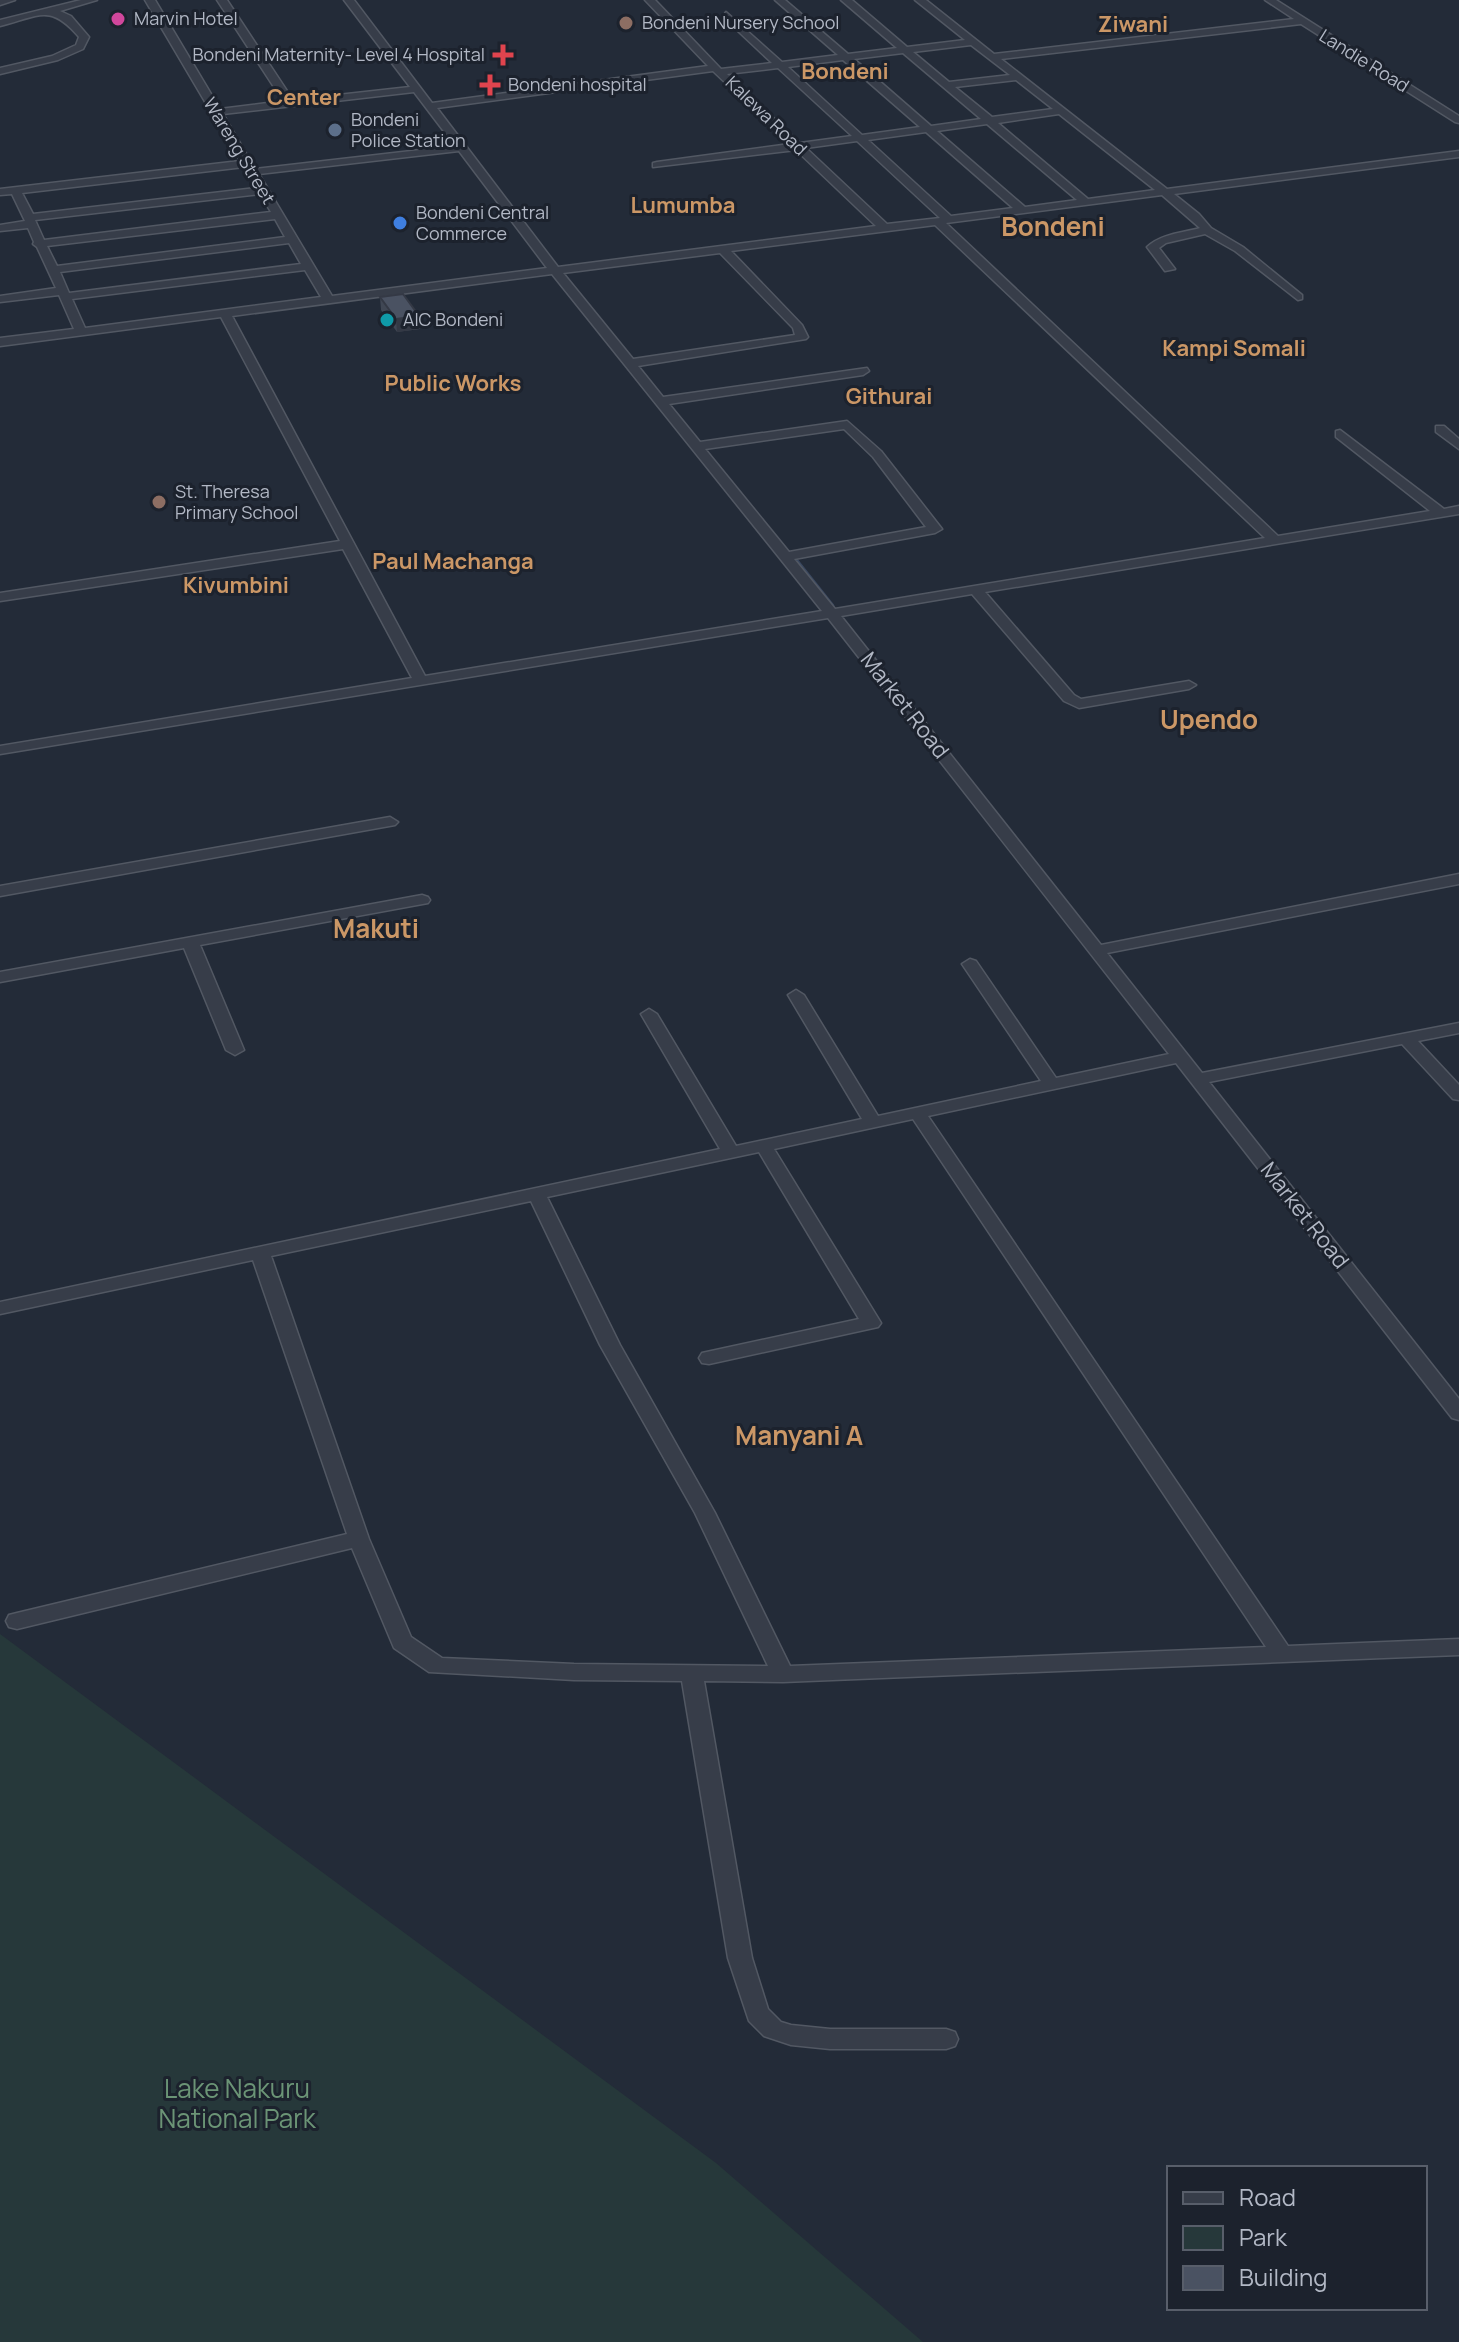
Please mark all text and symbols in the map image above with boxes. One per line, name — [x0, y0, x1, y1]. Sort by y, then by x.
place label: Marvin Hotel — [134, 6, 238, 30]
district label: Ziwani — [1098, 9, 1168, 39]
marker: Marvin Hotel — [109, 10, 127, 28]
place label: Bondeni Nursery School — [642, 10, 840, 34]
marker: Bondeni Nursery School — [617, 14, 635, 32]
street label: Landie Road — [1315, 23, 1414, 97]
place label: Bondeni Maternity- Level 4 Hospital — [193, 42, 485, 66]
marker: Bondeni Maternity- Level 4 Hospital — [492, 44, 514, 66]
district label: Bondeni — [801, 56, 889, 86]
street label: Kalewa Road — [721, 70, 813, 160]
place label: Bondeni hospital — [508, 72, 647, 96]
marker: Bondeni hospital — [479, 74, 501, 96]
district label: Center — [267, 82, 341, 112]
street label: Wareng Street — [199, 93, 281, 208]
place label: Bondeni Police Station — [351, 107, 466, 152]
marker: Bondeni Police Station — [326, 121, 344, 139]
district label: Lumumba — [630, 190, 736, 220]
place label: Bondeni Central Commerce — [416, 200, 549, 245]
district label: Bondeni — [1001, 208, 1105, 244]
marker: Bondeni Central Commerce — [391, 214, 409, 232]
place label: AIC Bondeni — [403, 307, 503, 331]
marker: AIC Bondeni — [378, 311, 396, 329]
district label: Kampi Somali — [1162, 333, 1306, 363]
district label: Public Works — [385, 368, 521, 398]
district label: Githurai — [846, 381, 932, 411]
place label: St. Theresa Primary School — [175, 479, 299, 524]
marker: St. Theresa Primary School — [150, 493, 168, 511]
district label: Paul Machanga — [372, 546, 534, 576]
district label: Kivumbini — [183, 570, 289, 600]
street label: Market Road — [854, 646, 956, 764]
district label: Upendo — [1160, 701, 1258, 737]
district label: Makuti — [333, 910, 419, 946]
street label: Market Road — [1254, 1156, 1356, 1274]
district label: Manyani A — [735, 1417, 863, 1453]
park label: Lake Nakuru National Park — [158, 2070, 317, 2136]
legend — [1167, 2166, 1427, 2310]
text: Road — [1239, 2180, 1296, 2213]
text: Park — [1239, 2220, 1288, 2253]
text: Building — [1239, 2260, 1327, 2293]

